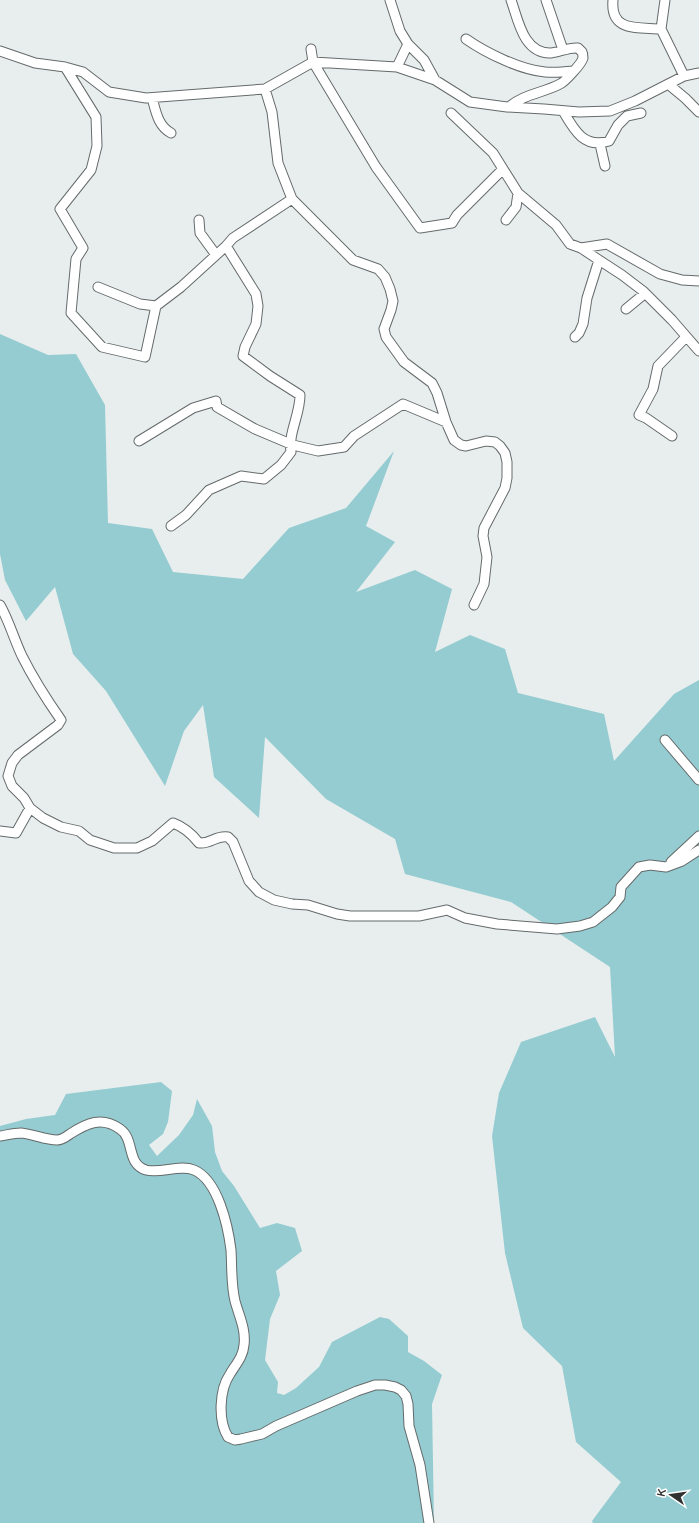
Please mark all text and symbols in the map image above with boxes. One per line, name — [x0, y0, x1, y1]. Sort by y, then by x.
north arrow — [651, 1475, 691, 1515]
text: K — [655, 1487, 669, 1498]

